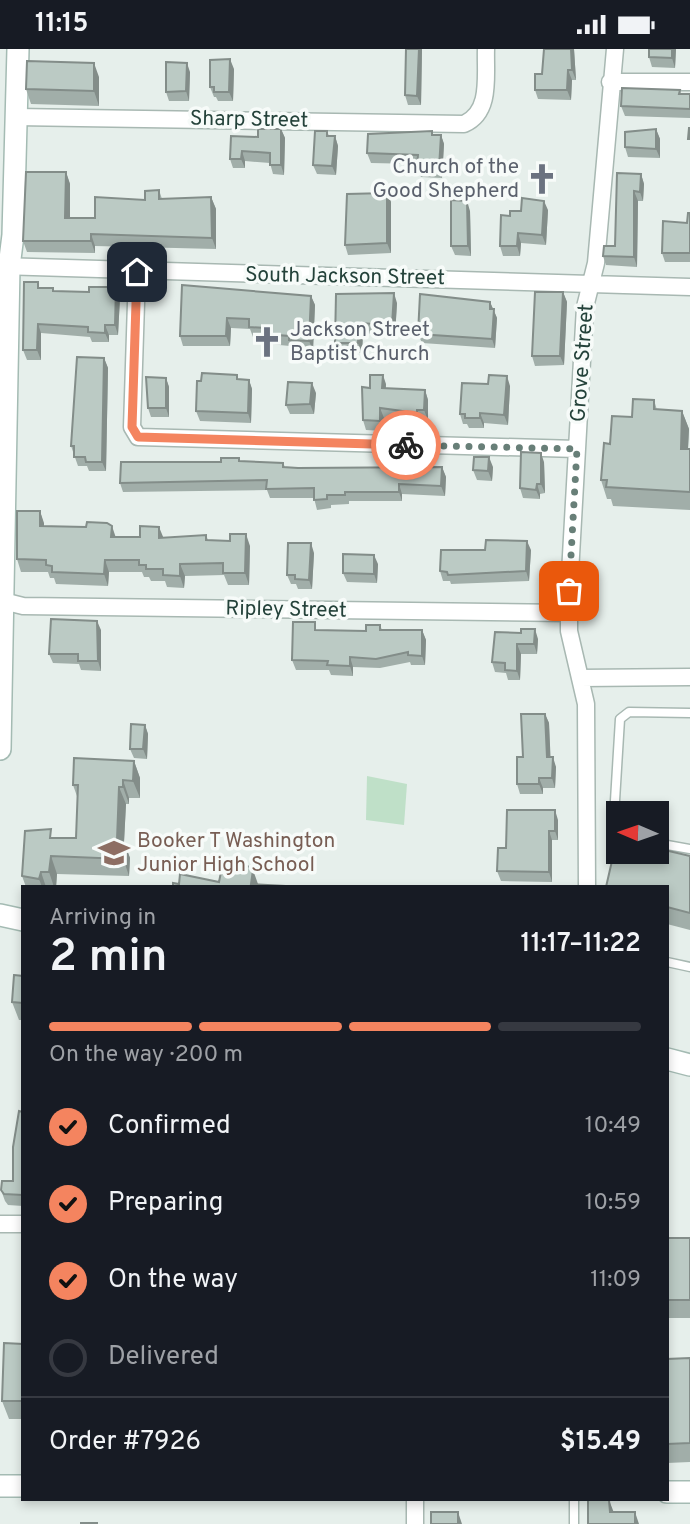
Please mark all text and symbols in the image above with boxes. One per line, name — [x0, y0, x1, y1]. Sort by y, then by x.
text: 11:15 — [35, 8, 88, 41]
street label: Sharp Street — [190, 105, 308, 135]
place label: Church of the Good Shepherd — [373, 154, 519, 205]
church icon: Church of the Good Shepherd — [525, 162, 559, 196]
pin — [107, 242, 167, 302]
icon: home — [118, 253, 156, 291]
street label: South Jackson Street — [245, 262, 445, 292]
street label: Grove Street — [565, 303, 601, 423]
place label: Jackson Street Baptist Church — [290, 317, 430, 368]
church icon: Jackson Street Baptist Church — [250, 325, 284, 359]
courier — [371, 410, 441, 480]
icon: bike — [387, 426, 425, 464]
pin — [539, 561, 599, 621]
icon: bag — [550, 572, 588, 610]
street label: Ripley Street — [225, 595, 347, 625]
north arrow — [606, 801, 668, 865]
map controls — [606, 801, 669, 864]
place label: Booker T Washington Junior High School — [137, 828, 335, 879]
school or university icon: Booker T Washington Junior High School — [97, 836, 131, 870]
text: Arriving in — [49, 904, 156, 933]
text: 11:17–11:22 — [521, 928, 641, 961]
text: 2 min — [49, 929, 168, 988]
text: On the way · 200 m — [49, 1041, 243, 1070]
icon: check — [49, 1108, 87, 1146]
text: Confirmed — [108, 1110, 231, 1143]
text: 10:49 — [585, 1112, 641, 1141]
icon: check — [49, 1185, 87, 1223]
text: Preparing — [108, 1187, 223, 1220]
text: 10:59 — [585, 1189, 641, 1218]
icon: check — [49, 1262, 87, 1300]
text: On the way — [108, 1264, 238, 1297]
text: 11:09 — [590, 1266, 641, 1295]
text: Delivered — [108, 1341, 219, 1374]
text: Order #7926 — [49, 1426, 201, 1459]
text: $15.49 — [560, 1426, 641, 1459]

